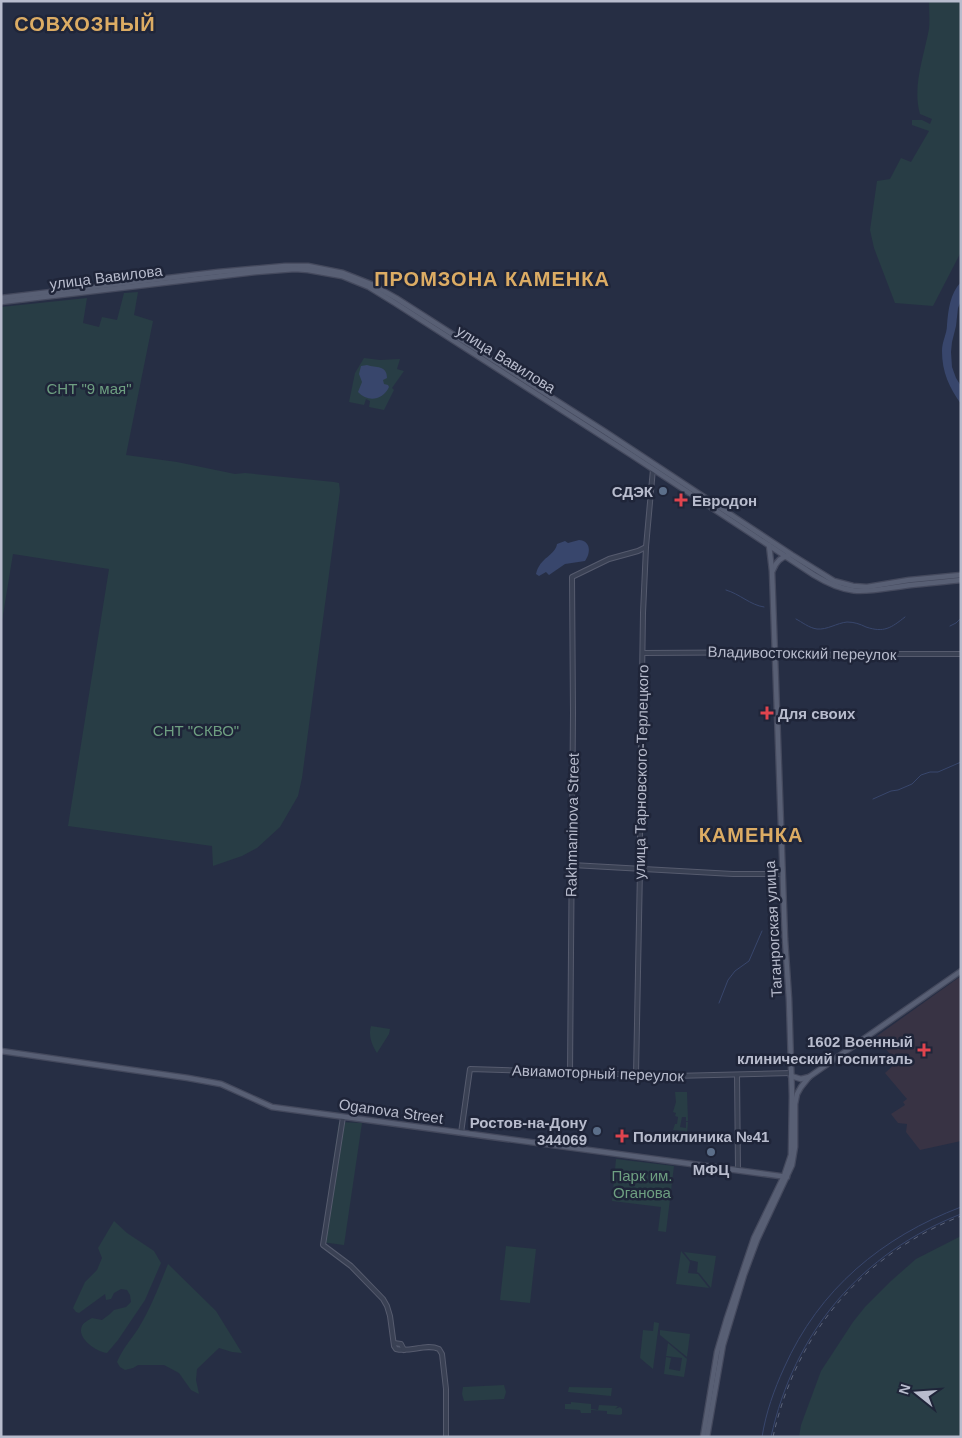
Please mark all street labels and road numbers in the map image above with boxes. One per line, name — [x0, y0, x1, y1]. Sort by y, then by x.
street label: улица Вавилова — [49, 262, 164, 292]
street label: улица Вавилова — [453, 322, 559, 397]
street label: Владивостокский переулок — [708, 643, 897, 663]
street label: улица Тарновского-Терлецкого — [631, 664, 651, 880]
street label: Rakhmaninova Street — [562, 752, 582, 897]
street label: Таганрогская улица — [761, 860, 785, 998]
street label: Авиамоторный переулок — [512, 1062, 685, 1085]
street label: Oganova Street — [338, 1095, 445, 1127]

